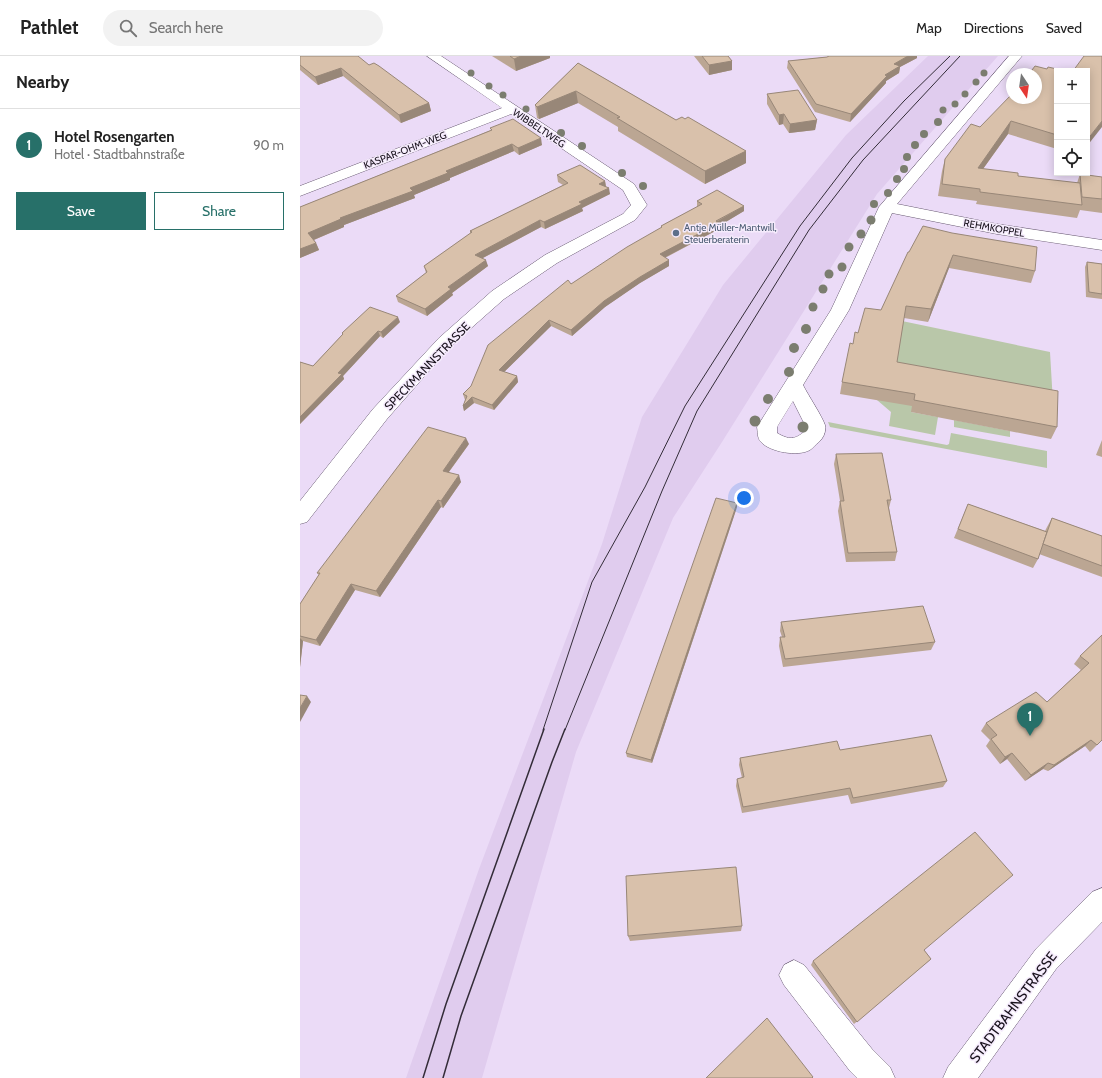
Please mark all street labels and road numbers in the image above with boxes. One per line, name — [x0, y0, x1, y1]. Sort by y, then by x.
street label: WIBBELTWEG — [510, 106, 568, 151]
street label: KASPAR-OHM-WEG — [362, 128, 449, 172]
street label: REHMKOPPEL — [962, 216, 1026, 240]
street label: SPECKMANNSTRASSE — [381, 318, 473, 413]
street label: STADTBAHNSTRASSE — [965, 948, 1061, 1066]

